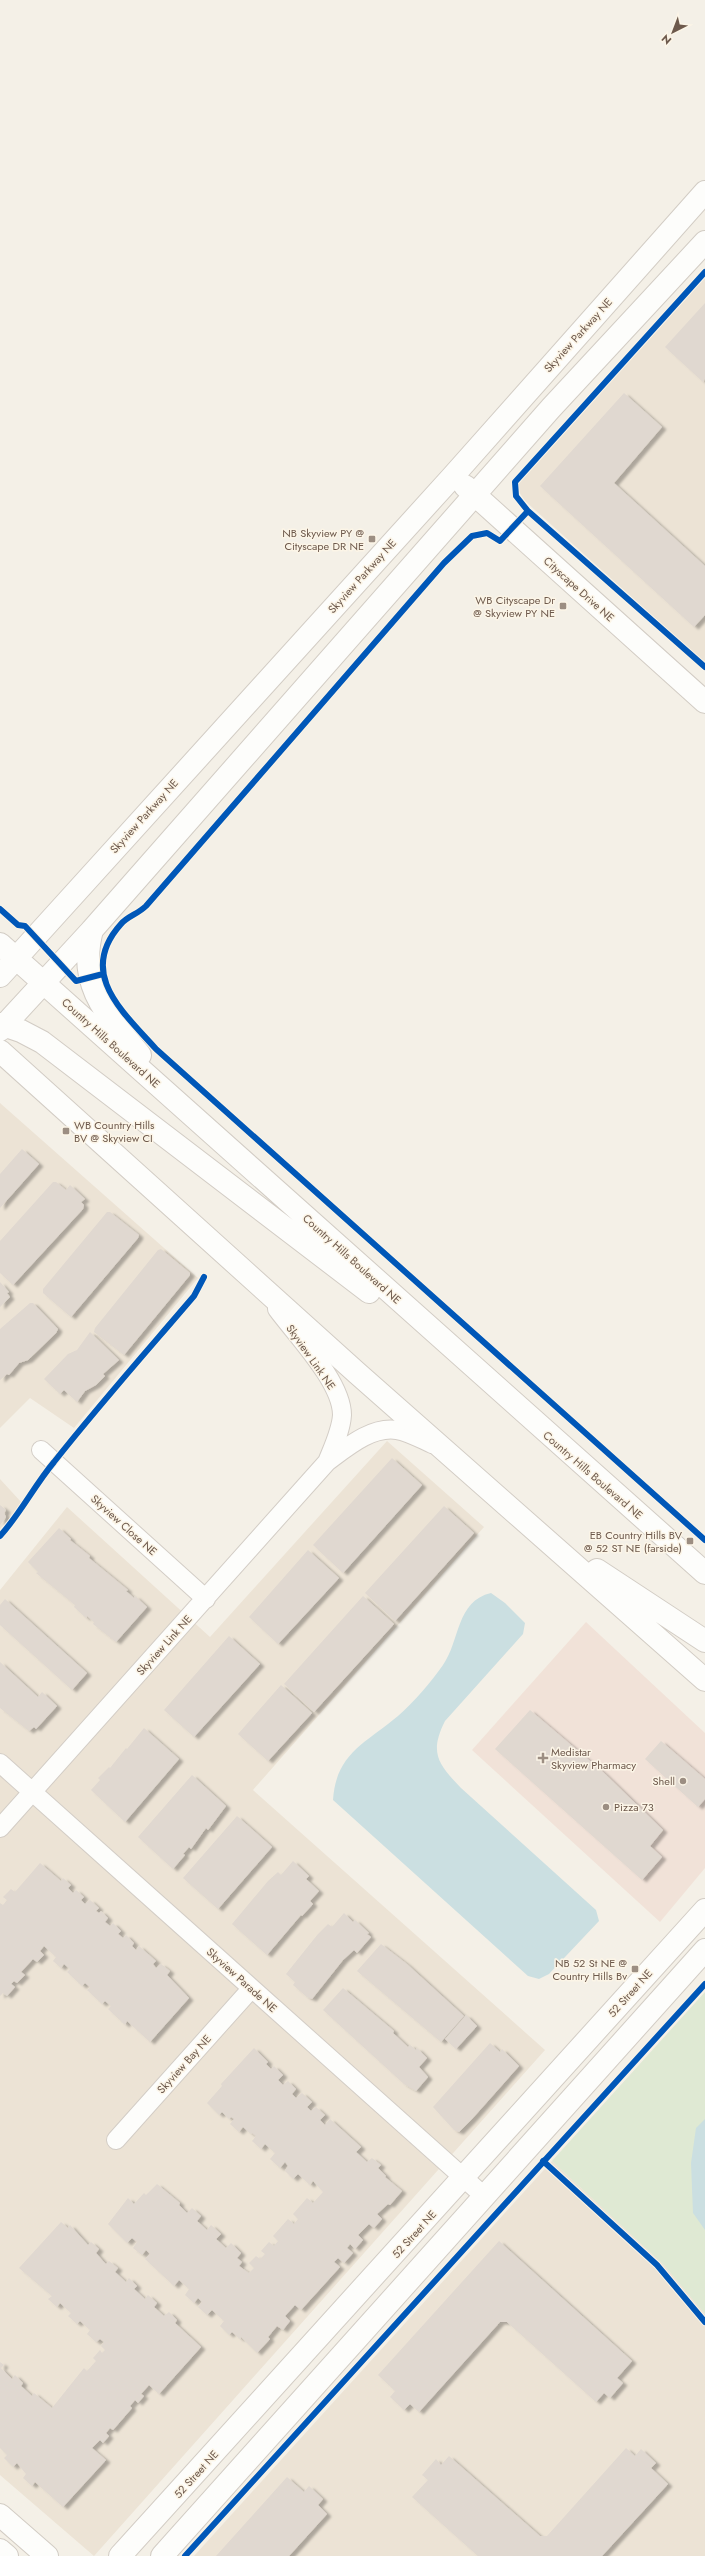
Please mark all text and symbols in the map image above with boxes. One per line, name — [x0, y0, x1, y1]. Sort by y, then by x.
north arrow — [653, 12, 693, 52]
text: N — [658, 31, 675, 48]
street label: Skyview Parkway NE — [540, 294, 616, 376]
place label: NB Skyview PY @ Cityscape DR NE — [282, 525, 365, 554]
marker: NB Skyview PY @ Cityscape DR NE — [367, 534, 377, 544]
street label: Skyview Parkway NE — [324, 535, 400, 617]
street label: Cityscape Drive NE — [540, 553, 618, 625]
place label: WB Cityscape Dr @ Skyview PY NE — [473, 592, 555, 621]
marker: WB Cityscape Dr @ Skyview PY NE — [558, 601, 568, 611]
street label: Skyview Parkway NE — [106, 775, 182, 857]
street label: Country Hills Boulevard NE — [58, 994, 164, 1092]
place label: WB Country Hills BV @ Skyview CI — [74, 1117, 155, 1146]
marker: WB Country Hills BV @ Skyview CI — [61, 1126, 71, 1136]
street label: Country Hills Boulevard NE — [299, 1210, 405, 1308]
street label: Skyview Link NE — [283, 1321, 339, 1393]
street label: Country Hills Boulevard NE — [540, 1427, 646, 1523]
street label: Skyview Close NE — [87, 1491, 161, 1559]
place label: EB Country Hills BV @ 52 ST NE (farside) — [584, 1527, 683, 1556]
marker: EB Country Hills BV @ 52 ST NE (farside) — [685, 1536, 695, 1546]
street label: Skyview Link NE — [132, 1611, 196, 1679]
place label: Medistar Skyview Pharmacy — [551, 1744, 636, 1773]
marker: Medistar Skyview Pharmacy — [538, 1753, 548, 1763]
place label: Shell — [652, 1773, 675, 1789]
marker: Shell — [678, 1776, 688, 1786]
place label: Pizza 73 — [614, 1799, 654, 1815]
marker: Pizza 73 — [601, 1802, 611, 1812]
street label: Skyview Parade NE — [203, 1944, 281, 2016]
place label: NB 52 St NE @ Country Hills Bv — [553, 1955, 628, 1984]
marker: NB 52 St NE @ Country Hills Bv — [630, 1964, 640, 1974]
street label: 52 Street NE — [604, 1965, 656, 2021]
street label: Skyview Bay NE — [153, 2031, 215, 2097]
street label: 52 Street NE — [388, 2206, 440, 2262]
street label: 52 Street NE — [170, 2446, 222, 2502]

